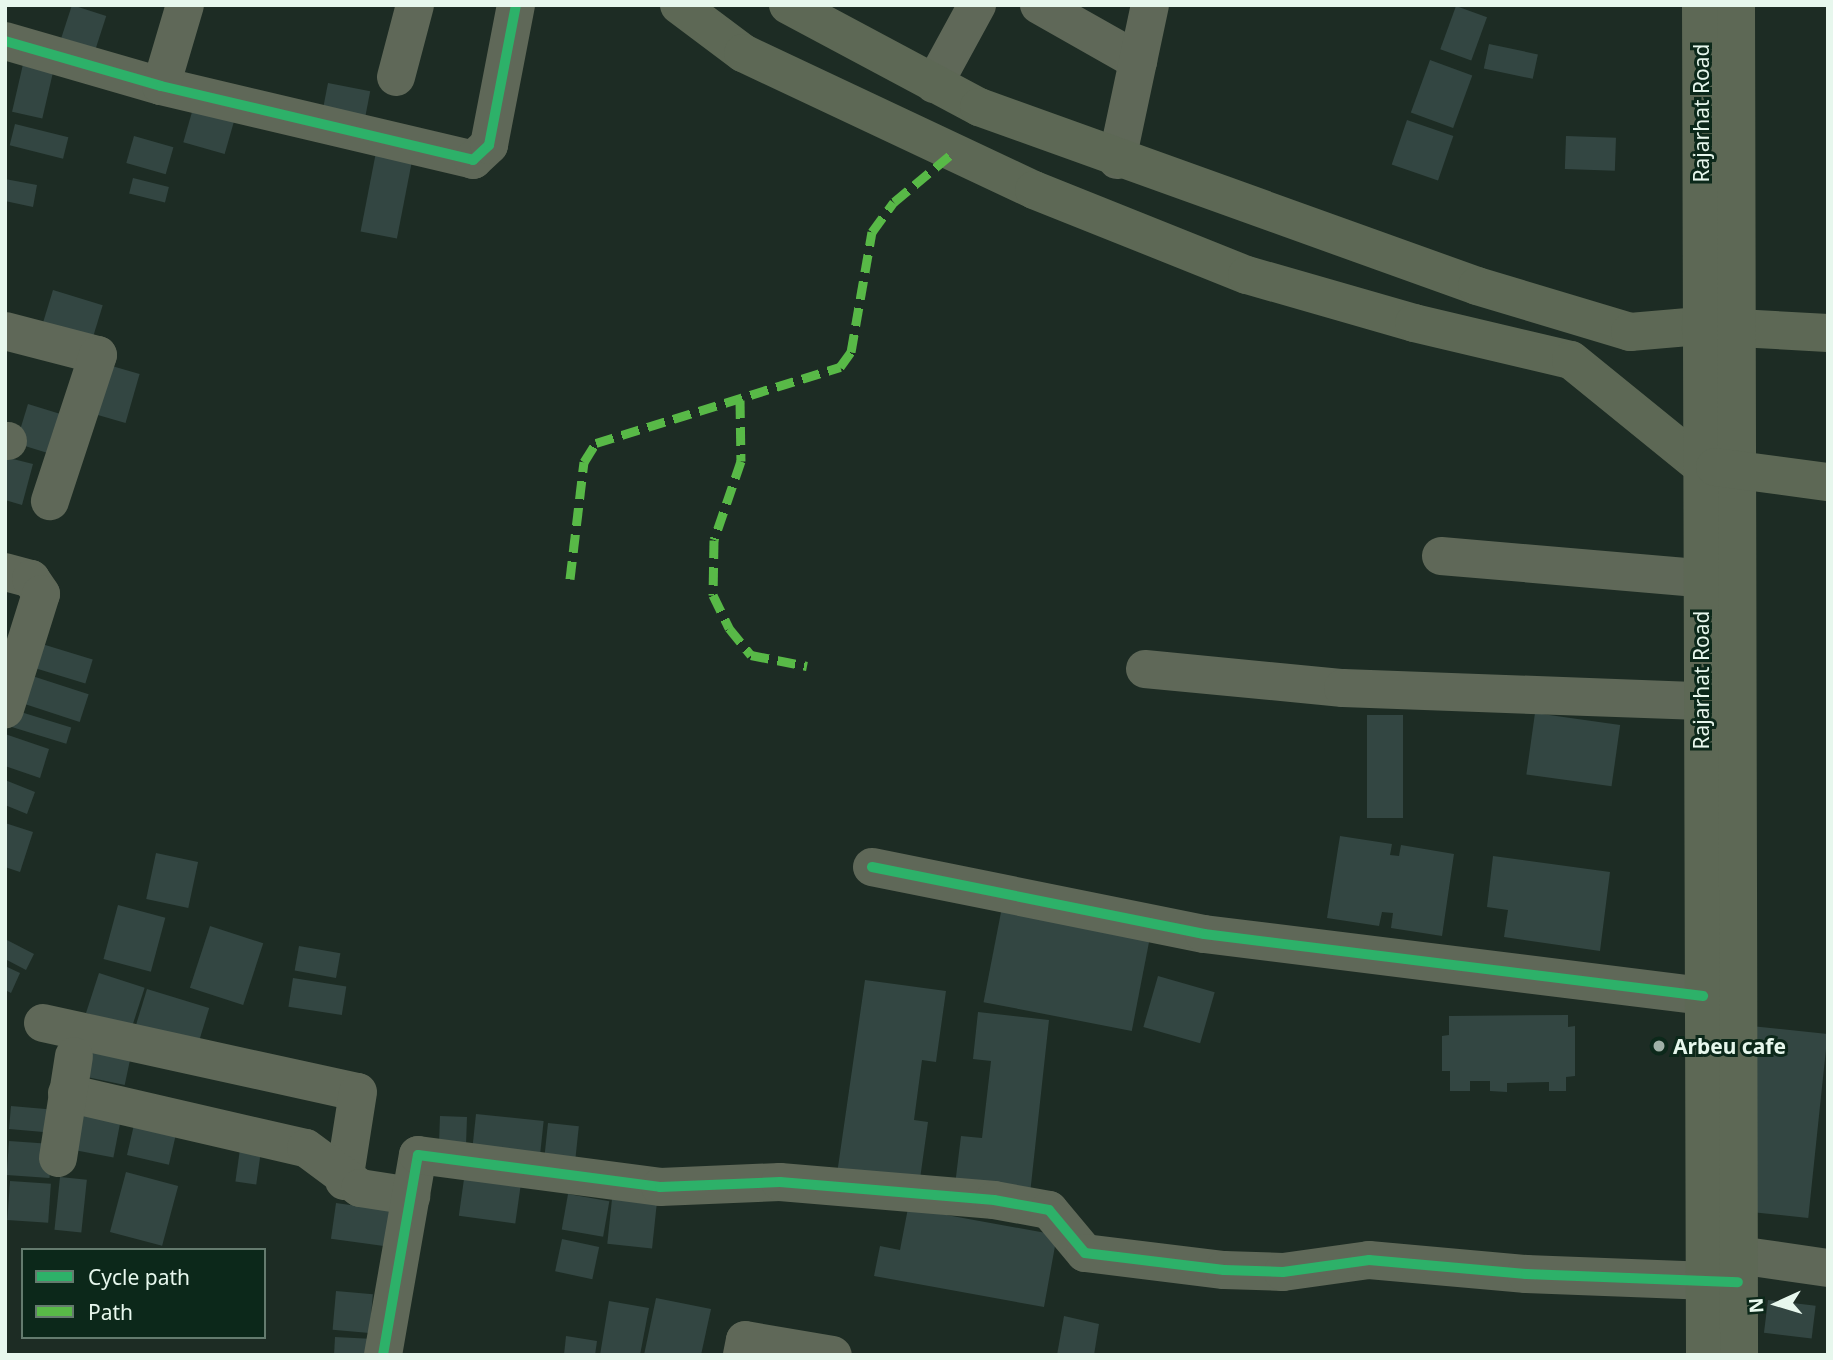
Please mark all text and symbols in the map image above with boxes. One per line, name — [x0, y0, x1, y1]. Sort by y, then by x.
street label: Rajarhat Road — [1688, 44, 1714, 182]
street label: Rajarhat Road — [1688, 611, 1714, 749]
place label: Arbeu cafe — [1673, 1033, 1786, 1059]
marker: Arbeu cafe — [1651, 1038, 1667, 1054]
legend — [21, 1248, 266, 1339]
text: Cycle path — [88, 1263, 190, 1291]
north arrow — [1742, 1269, 1812, 1339]
text: N — [1743, 1297, 1770, 1314]
text: Path — [88, 1298, 133, 1326]

